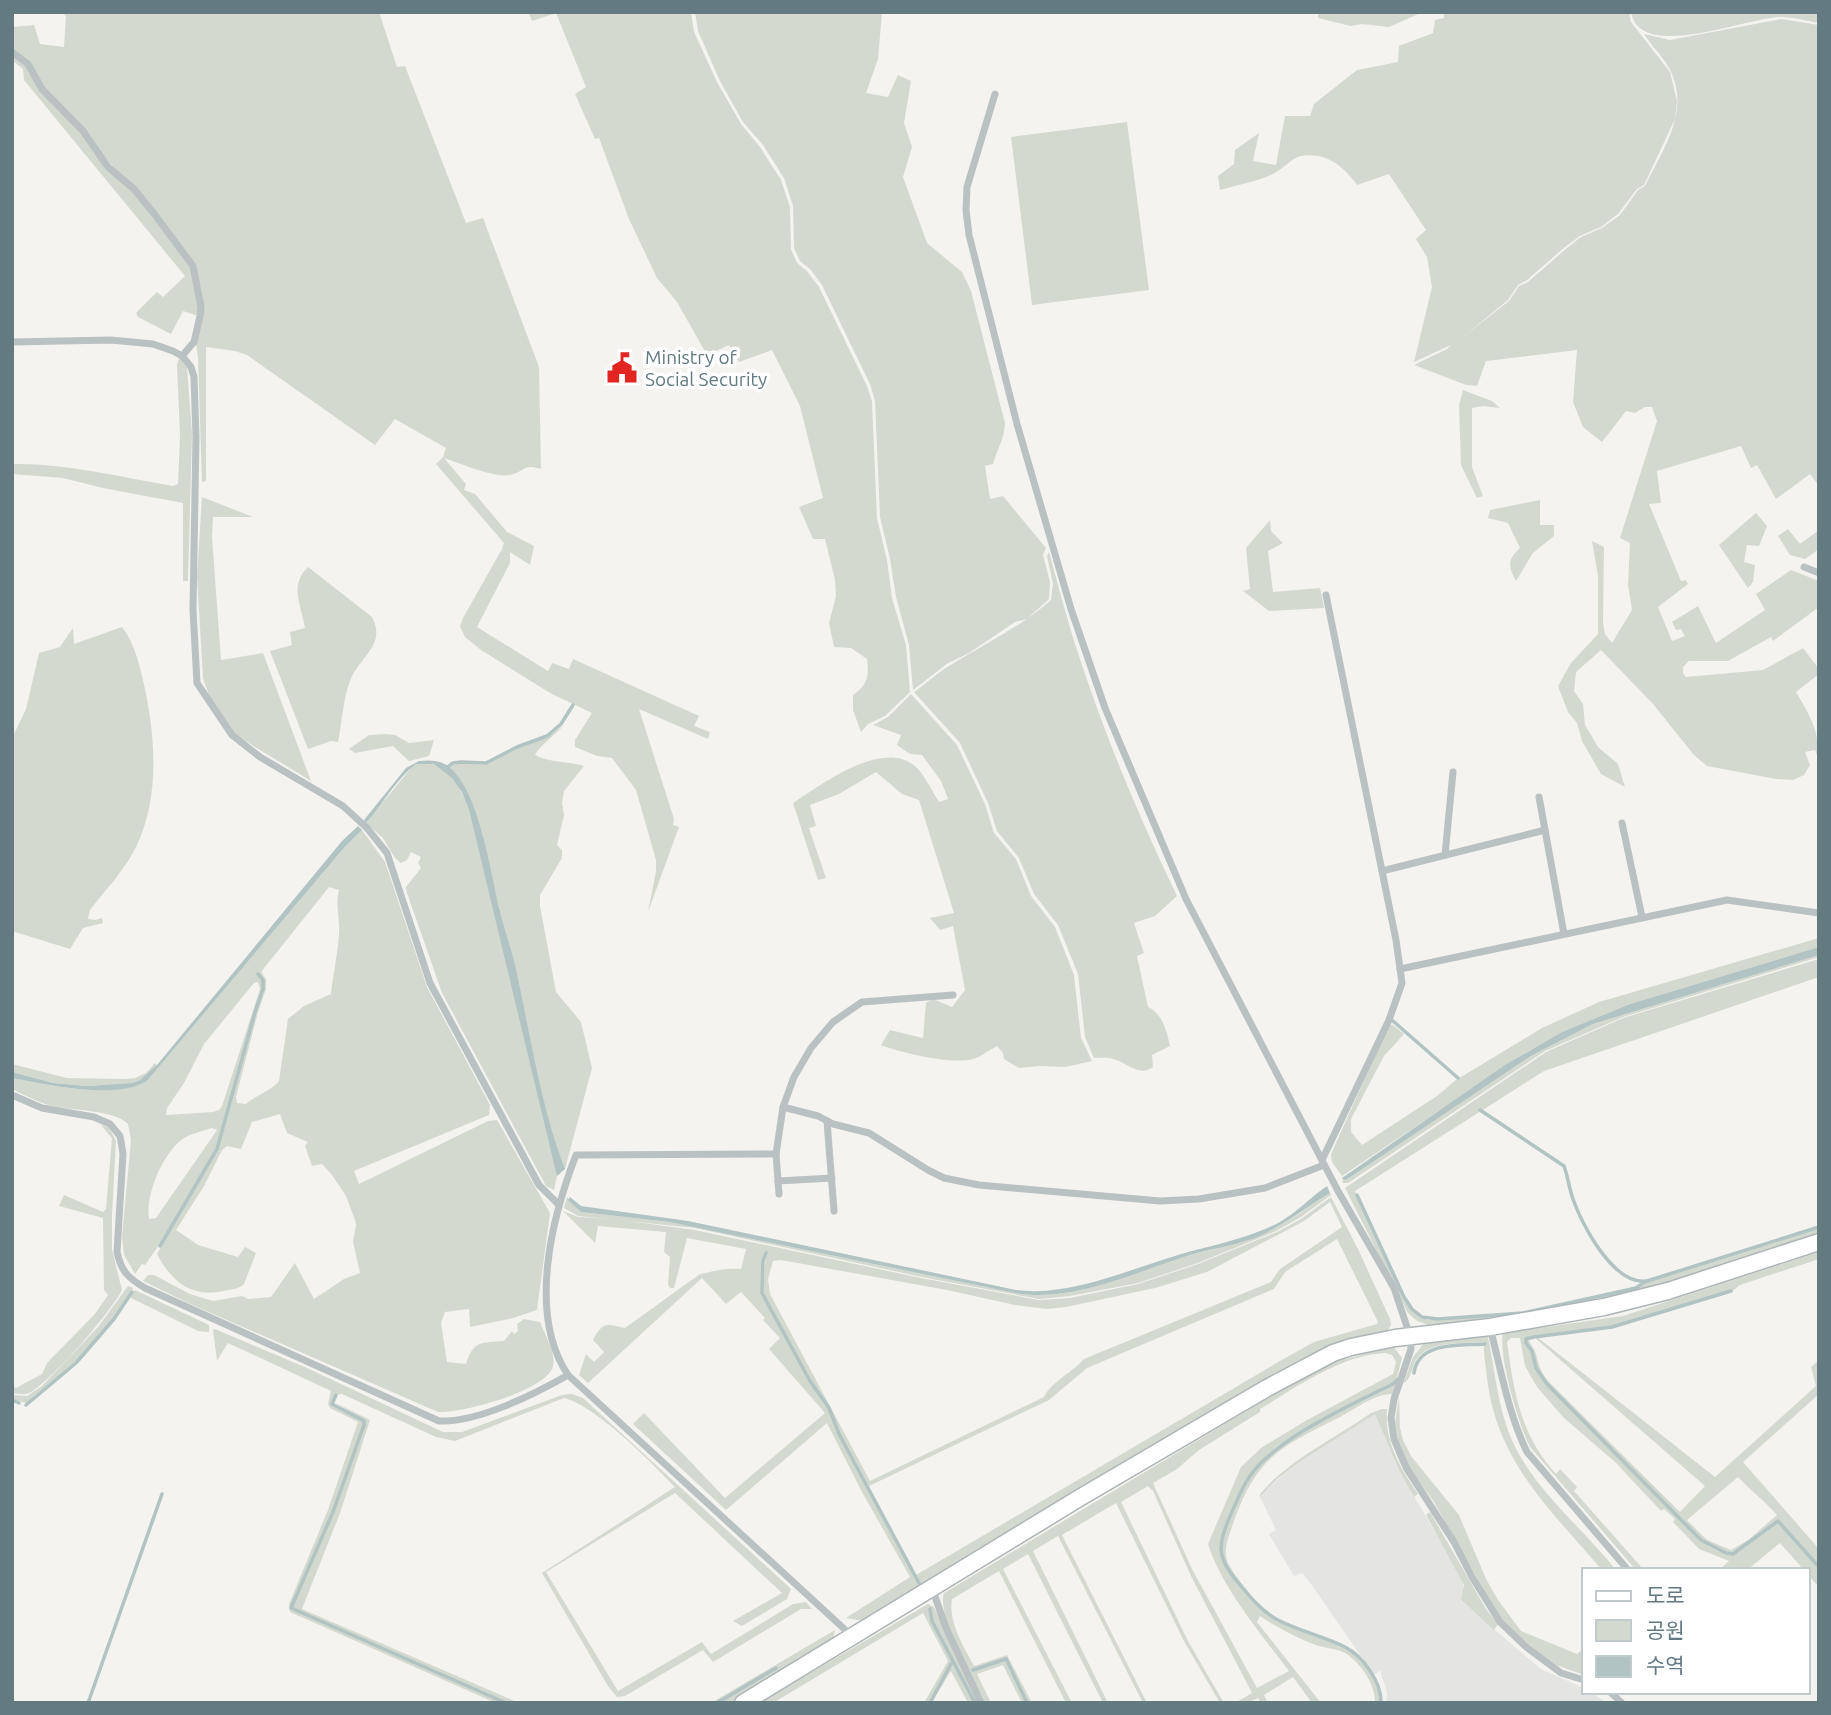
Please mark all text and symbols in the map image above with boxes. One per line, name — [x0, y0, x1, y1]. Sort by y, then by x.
place label: Ministry of Social Security — [645, 346, 767, 390]
public building icon: Ministry of Social Security — [605, 351, 639, 385]
legend — [1582, 1568, 1810, 1694]
text: 도로 — [1646, 1583, 1685, 1607]
text: 공원 — [1646, 1618, 1685, 1642]
text: 수역 — [1646, 1653, 1685, 1677]

